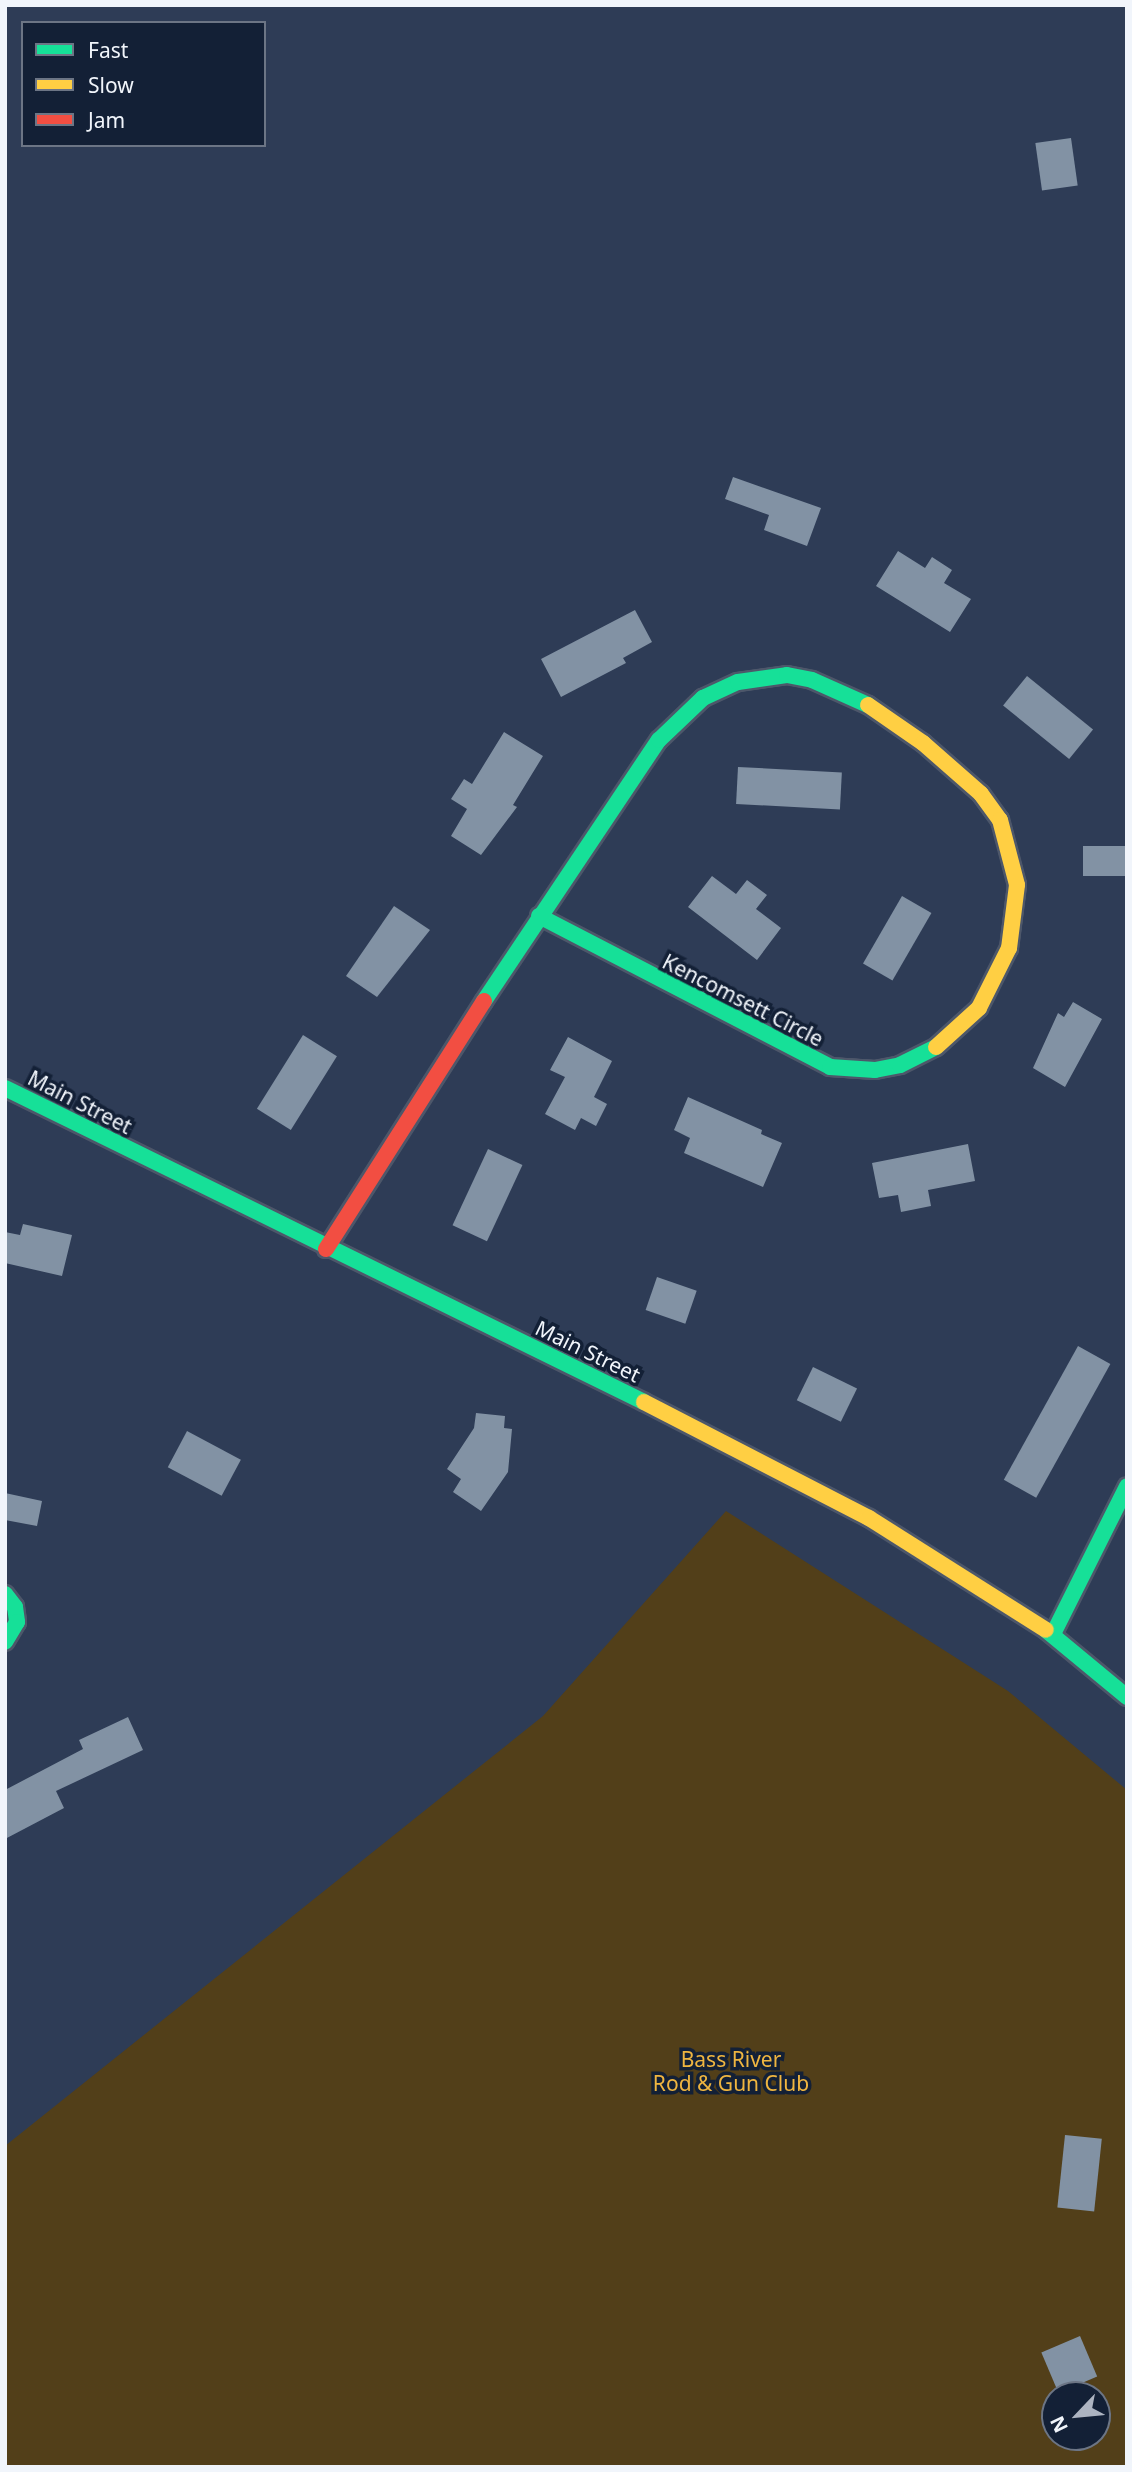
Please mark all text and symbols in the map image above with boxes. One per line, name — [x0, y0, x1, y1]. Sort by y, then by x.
legend — [21, 21, 266, 147]
text: Fast — [88, 36, 128, 64]
text: Slow — [88, 71, 134, 99]
text: Jam — [88, 106, 125, 134]
street label: Kencomsett Circle — [658, 949, 828, 1051]
street label: Main Street — [24, 1065, 136, 1139]
street label: Main Street — [532, 1315, 644, 1387]
park label: Bass River Rod & Gun Club — [653, 2046, 809, 2096]
north arrow — [1041, 2381, 1111, 2451]
text: N — [1044, 2412, 1074, 2437]

